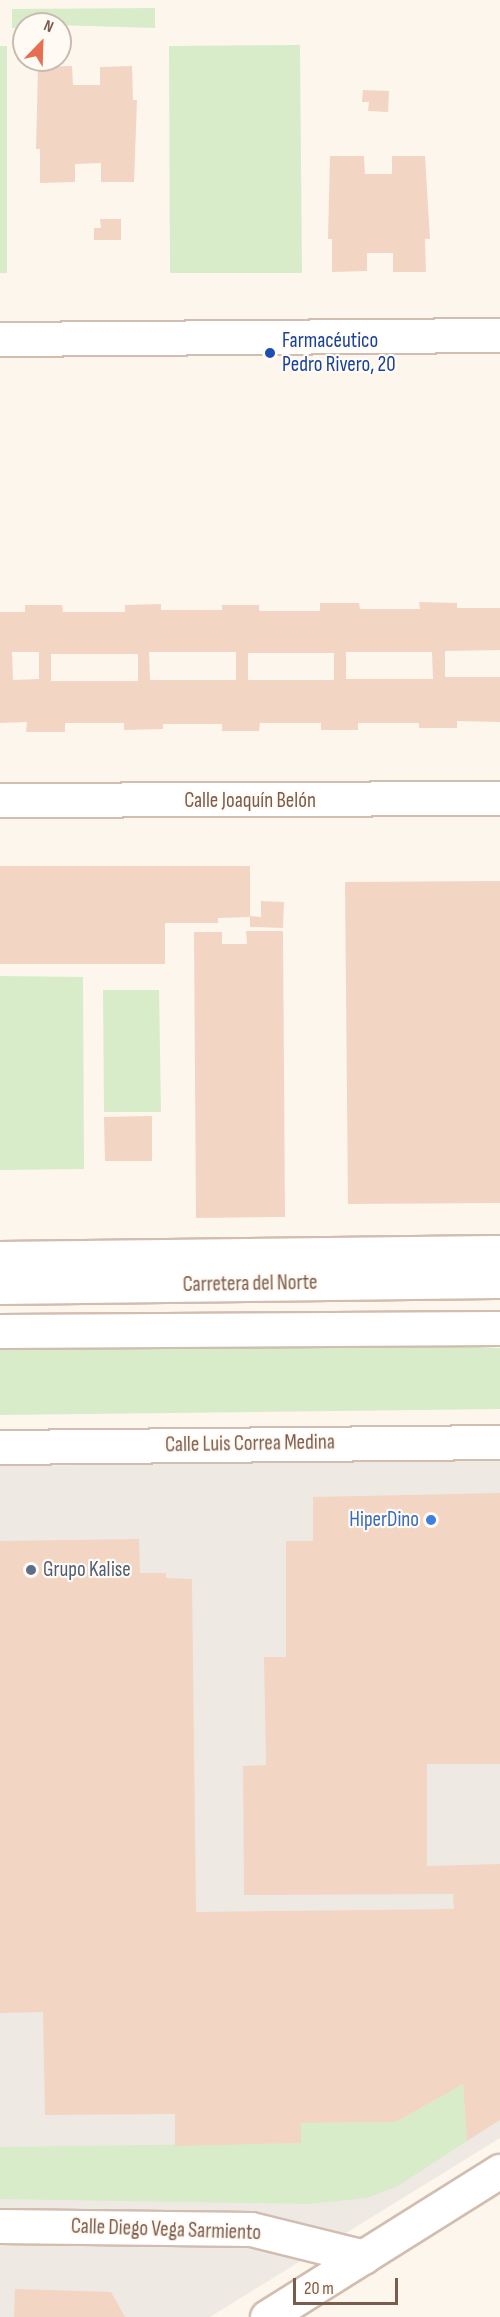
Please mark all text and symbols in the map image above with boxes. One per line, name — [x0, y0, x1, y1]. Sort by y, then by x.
north arrow — [12, 12, 72, 72]
text: N — [41, 16, 56, 37]
place label: Farmacéutico Pedro Rivero, 20 — [282, 328, 396, 378]
marker: Farmacéutico Pedro Rivero, 20 — [263, 346, 277, 360]
street label: Calle Joaquín Belón — [184, 788, 316, 814]
street label: Carretera del Norte — [182, 1270, 318, 1298]
street label: Calle Luis Correa Medina — [165, 1430, 335, 1458]
place label: HiperDino — [349, 1507, 419, 1533]
marker: HiperDino — [424, 1513, 438, 1527]
place label: Grupo Kalise — [43, 1557, 131, 1583]
marker: Grupo Kalise — [24, 1563, 38, 1577]
street label: Calle Diego Vega Sarmiento — [70, 2214, 262, 2246]
scale bar — [296, 2266, 401, 2304]
text: 20 m — [304, 2278, 334, 2299]

